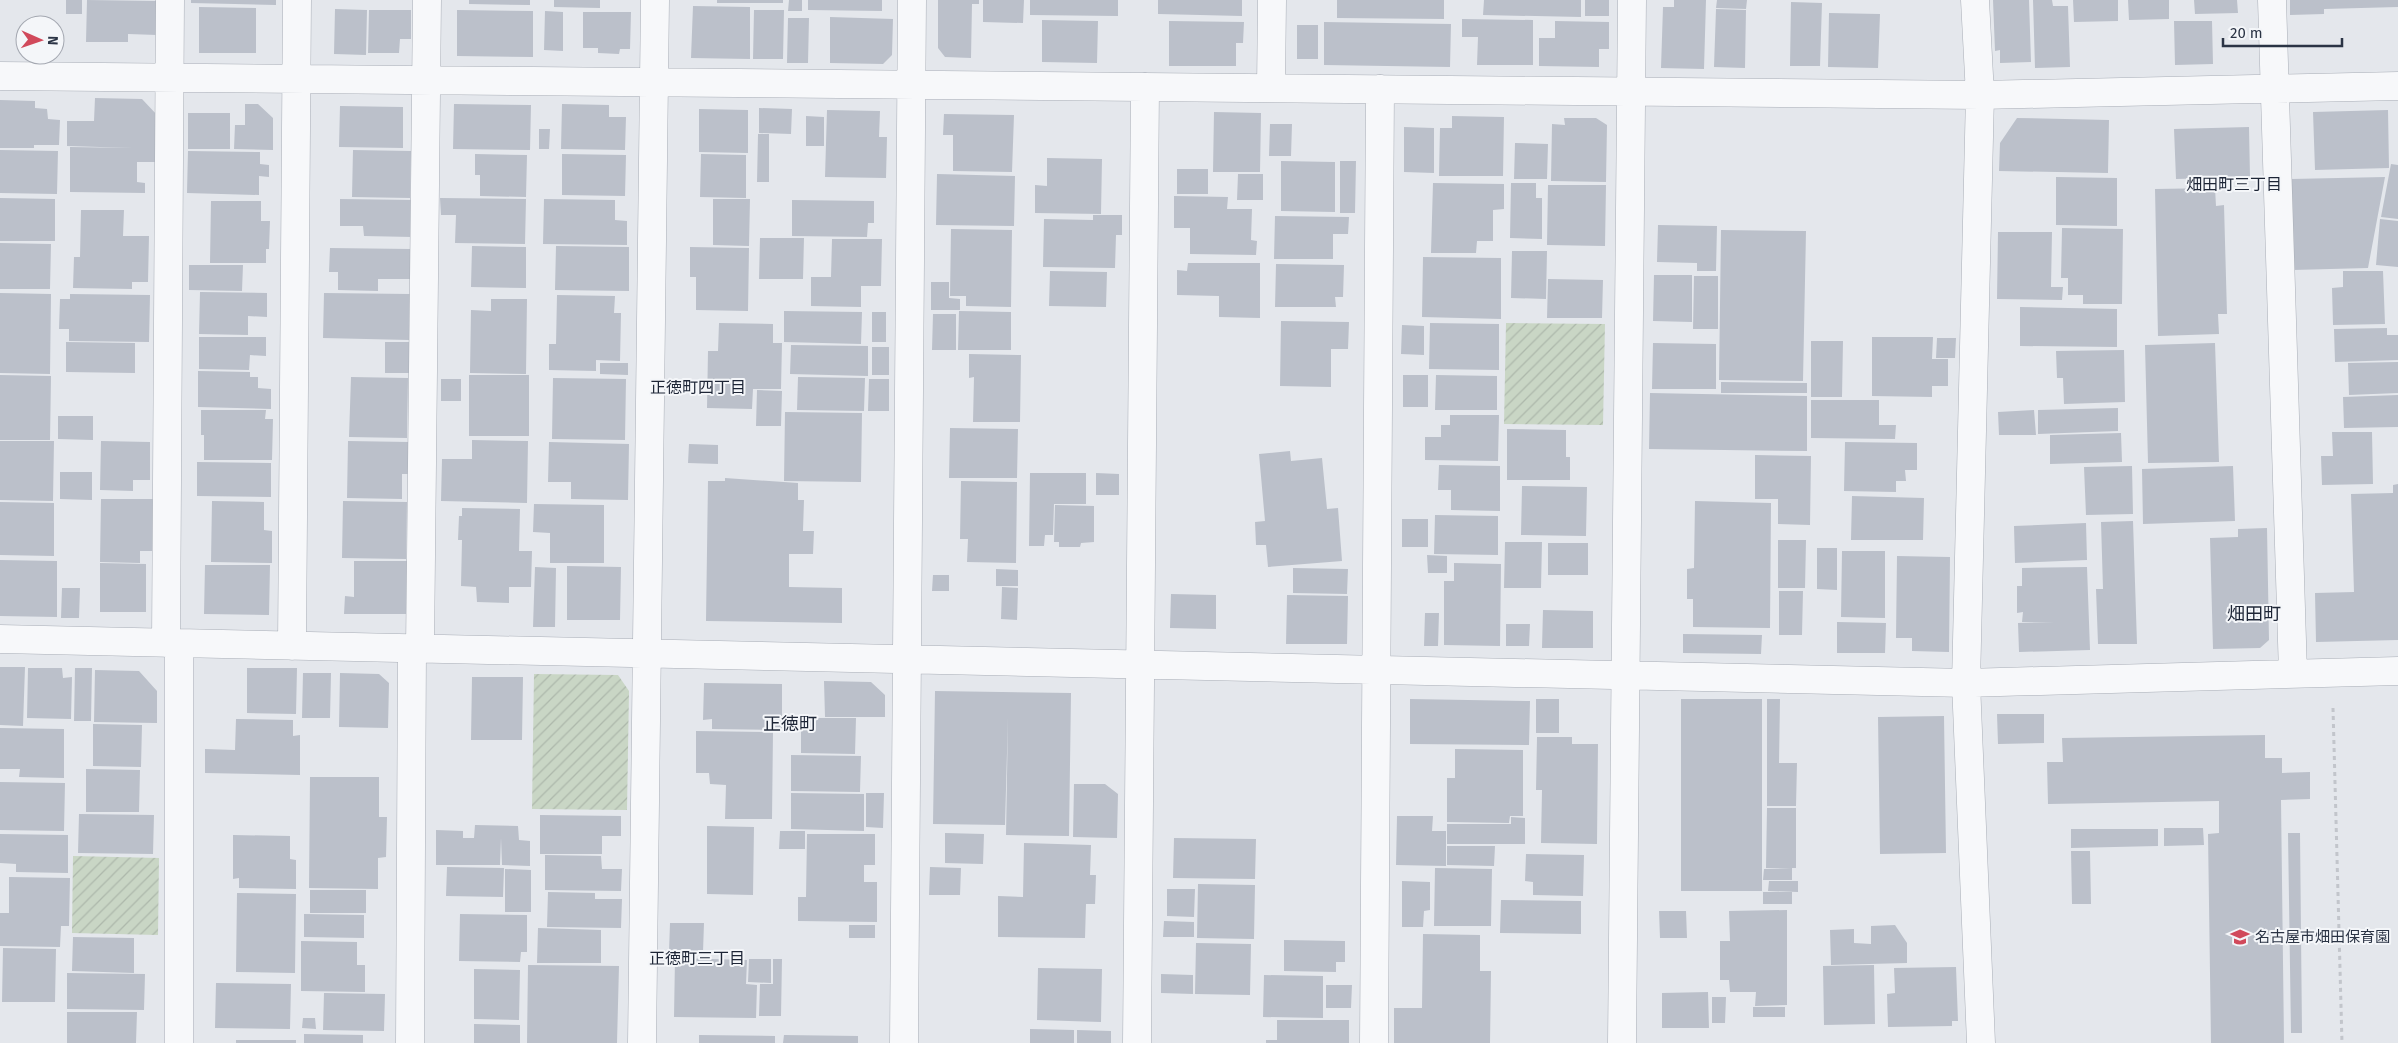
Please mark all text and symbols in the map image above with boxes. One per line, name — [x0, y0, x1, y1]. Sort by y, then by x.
north arrow — [15, 15, 65, 65]
scale bar — [2223, 15, 2342, 47]
text: 20 m — [2230, 24, 2263, 42]
text: N — [44, 35, 61, 45]
district label: 畑田町三丁目 — [2186, 175, 2282, 194]
district label: 正徳町四丁目 — [650, 378, 746, 397]
district label: 畑田町 — [2227, 603, 2281, 625]
district label: 正徳町 — [763, 713, 817, 735]
school or university icon: 名古屋市畑田保育園 — [2229, 926, 2251, 948]
place label: 名古屋市畑田保育園 — [2255, 928, 2390, 946]
district label: 正徳町三丁目 — [649, 949, 745, 968]

